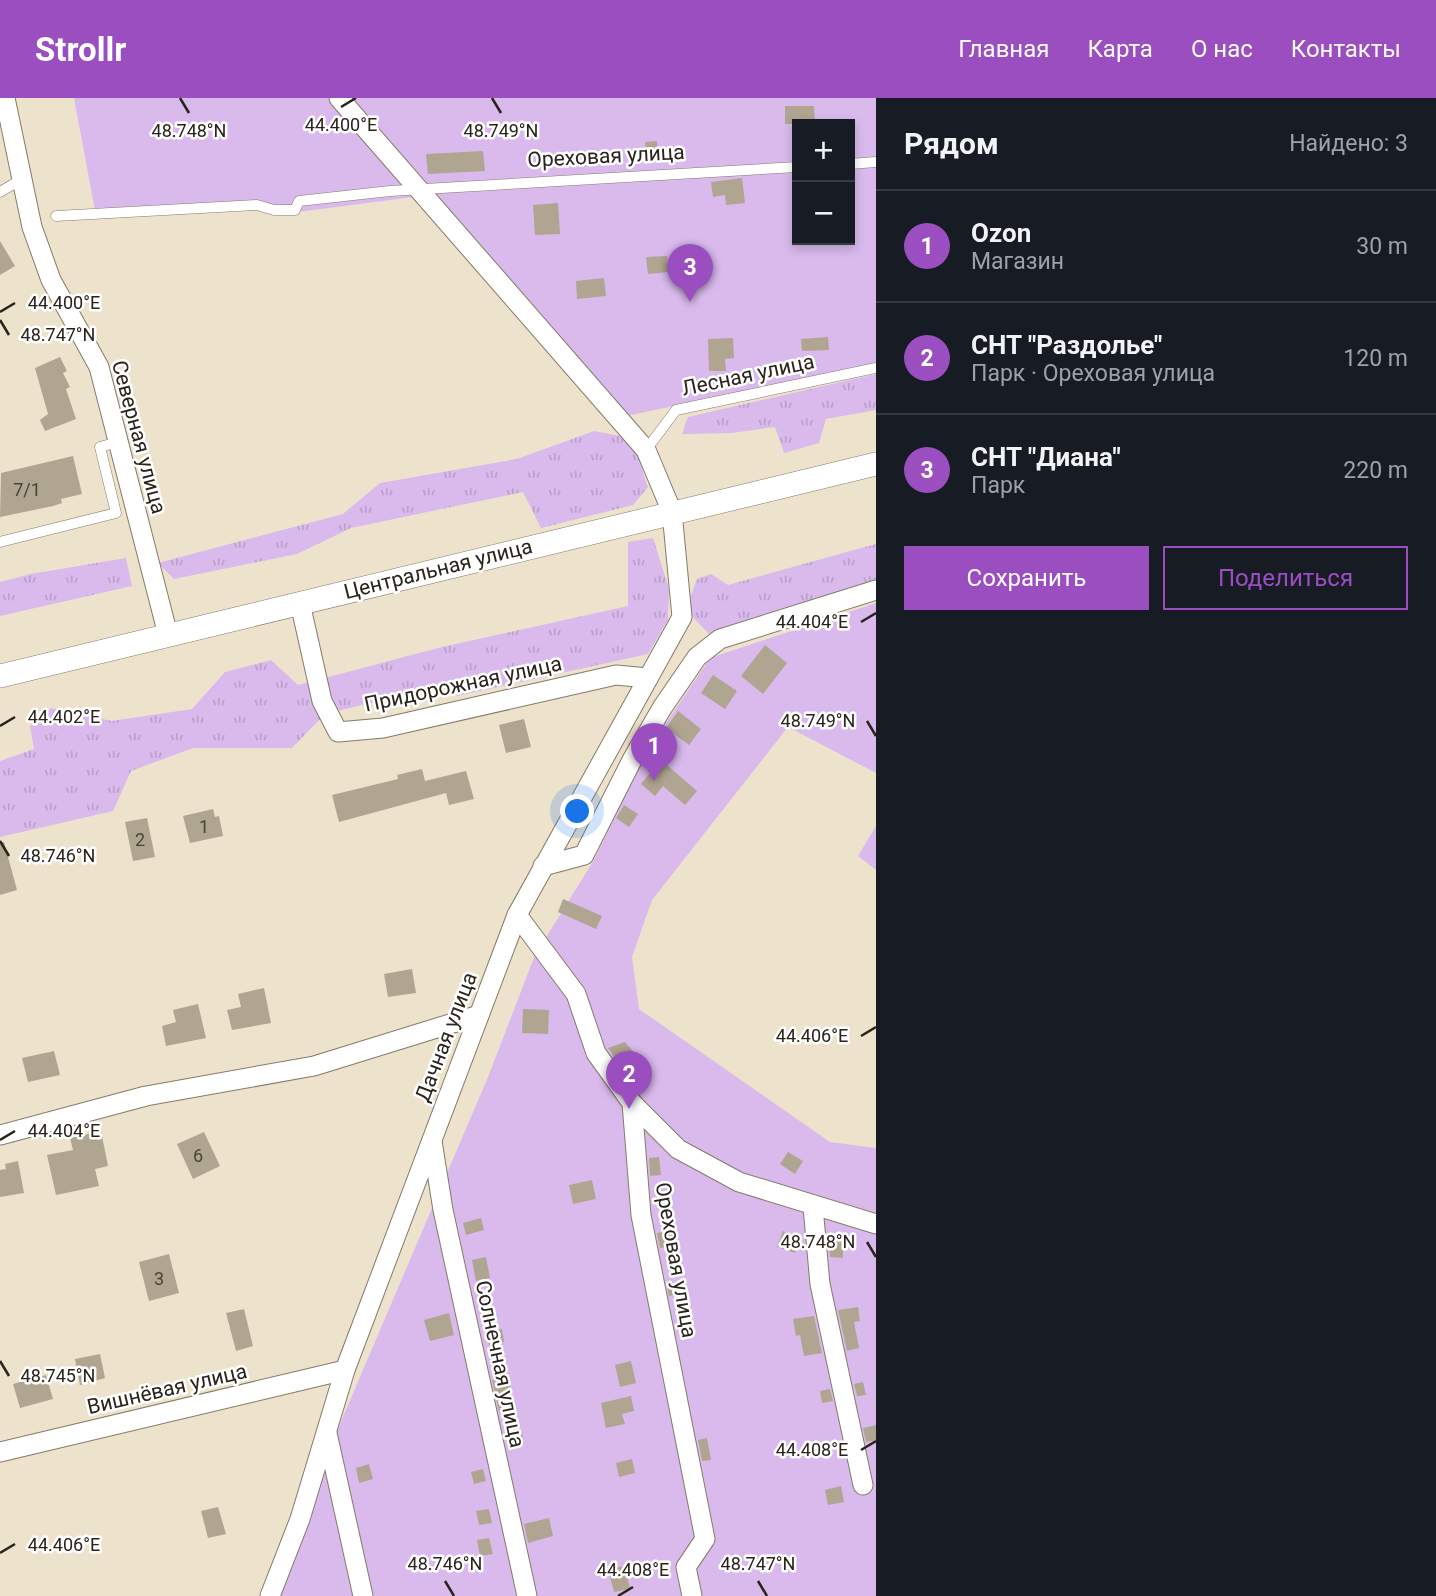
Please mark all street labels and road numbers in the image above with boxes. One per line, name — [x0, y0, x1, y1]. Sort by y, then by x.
street label: Ореховая улица — [527, 140, 685, 172]
street label: Лесная улица — [680, 349, 816, 401]
street label: Северная улица — [107, 358, 171, 516]
street label: Центральная улица — [341, 534, 535, 604]
street label: Придорожная улица — [362, 651, 564, 717]
street label: Дачная улица — [410, 969, 482, 1105]
street label: Ореховая улица — [651, 1180, 701, 1340]
street label: Солнечная улица — [471, 1278, 529, 1450]
street label: Вишнёвая улица — [85, 1359, 249, 1419]

